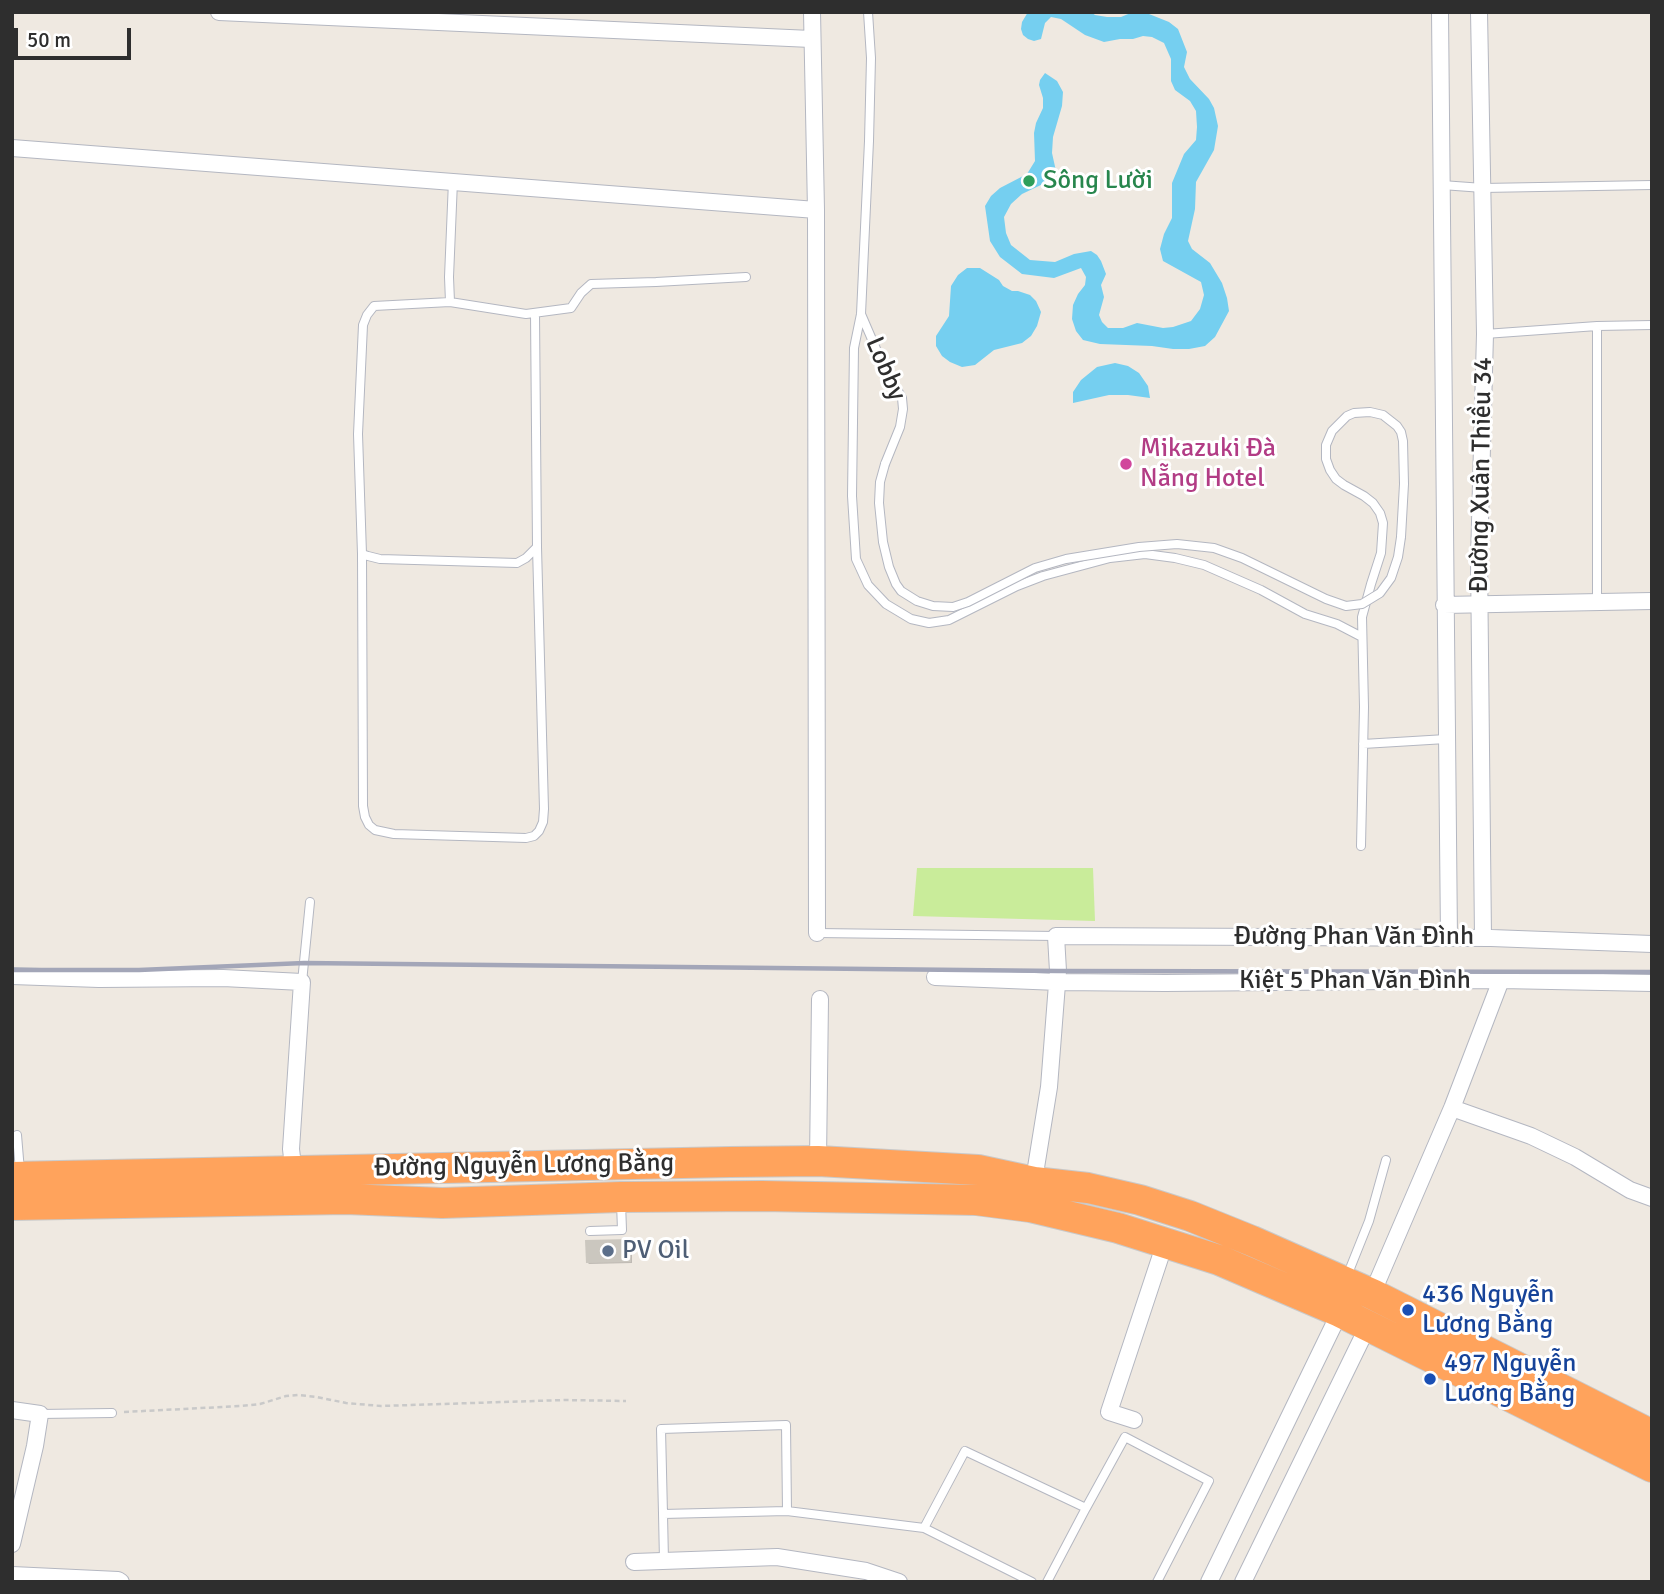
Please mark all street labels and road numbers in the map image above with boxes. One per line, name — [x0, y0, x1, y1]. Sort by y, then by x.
street label: Lobby — [858, 333, 912, 405]
street label: Đường Xuân Thiều 34 — [1464, 357, 1500, 593]
street label: Đường Phan Văn Đình — [1234, 921, 1474, 953]
street label: Kiệt 5 Phan Văn Đình — [1239, 965, 1471, 997]
street label: Đường Nguyễn Lương Bằng — [374, 1148, 674, 1184]

